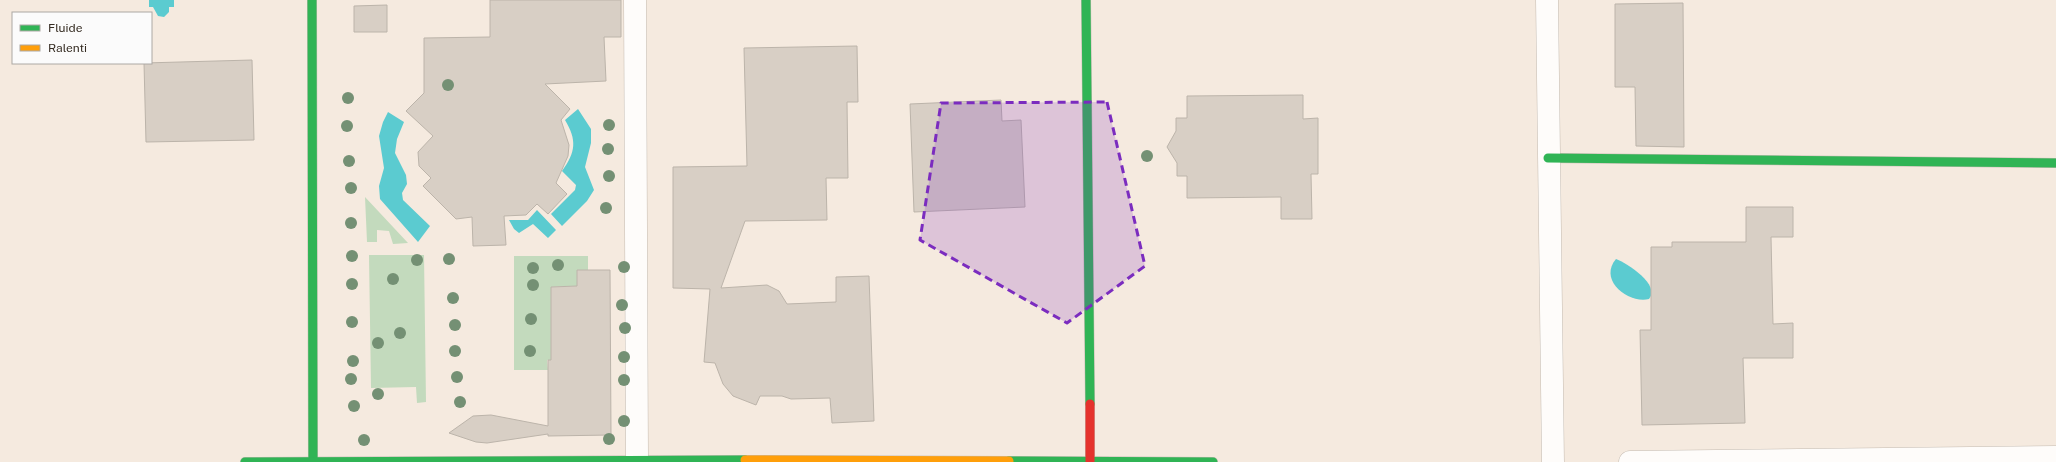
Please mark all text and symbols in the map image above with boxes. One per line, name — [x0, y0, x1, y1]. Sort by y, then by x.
legend — [12, 12, 152, 64]
text: Fluide — [48, 21, 83, 35]
text: Ralenti — [48, 41, 87, 55]

